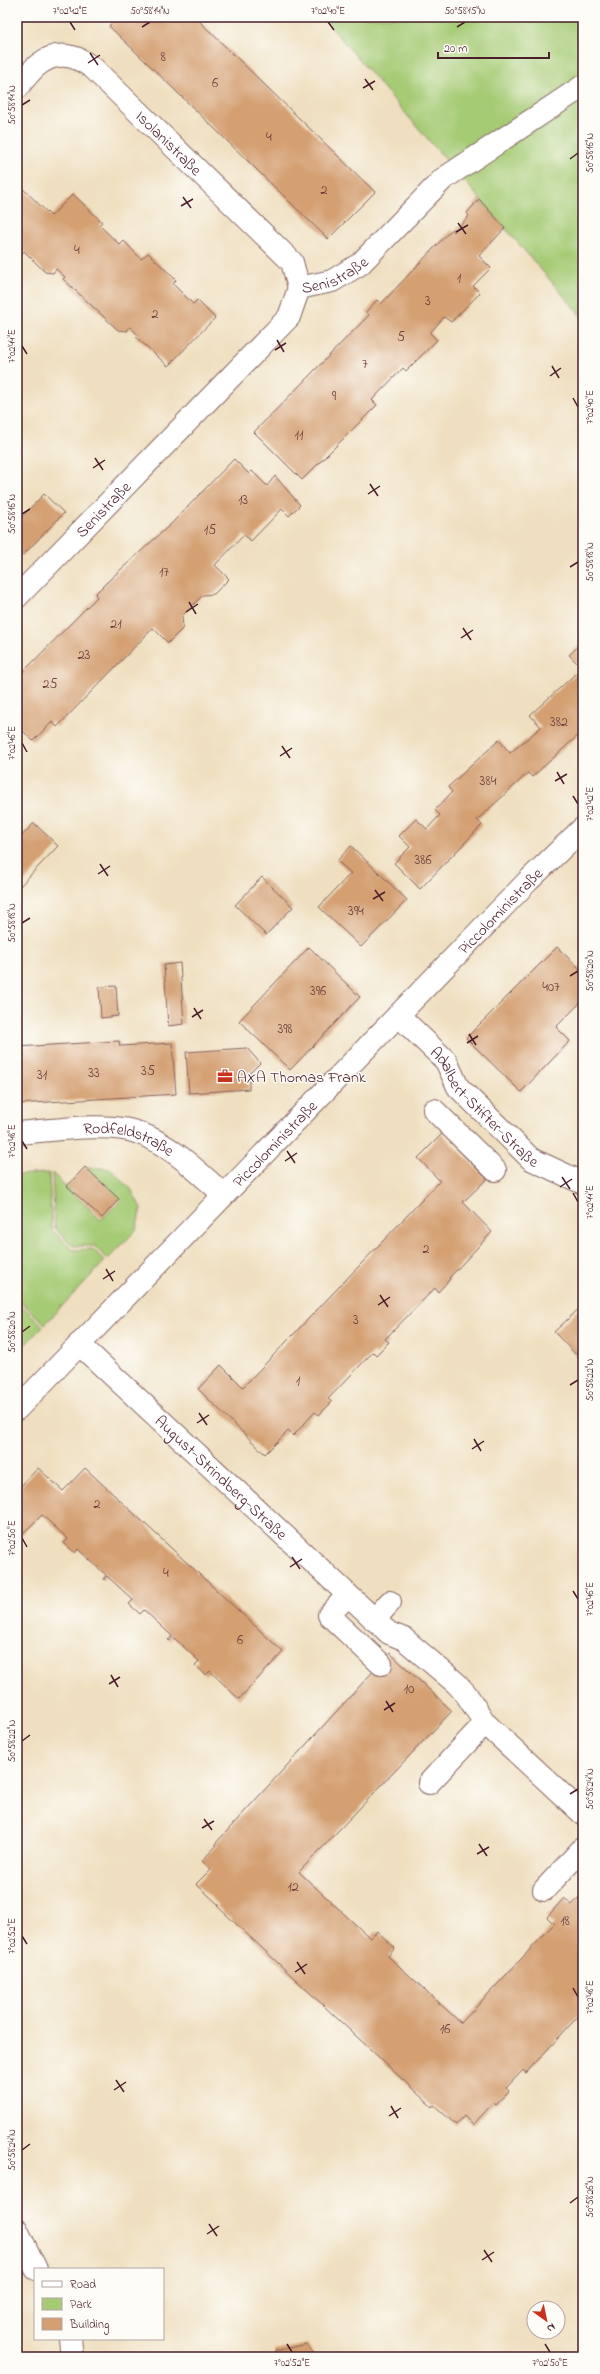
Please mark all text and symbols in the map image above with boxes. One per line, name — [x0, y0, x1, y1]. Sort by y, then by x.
text: 7°02'42"E — [53, 4, 87, 19]
text: 50°58'14"N — [130, 4, 170, 19]
text: 7°02'40"E — [311, 4, 345, 19]
text: 50°58'15"N — [444, 4, 486, 19]
scale bar — [438, 34, 549, 60]
text: 20 m — [444, 40, 467, 58]
house number: 8 — [160, 47, 166, 68]
house number: 6 — [212, 73, 218, 94]
text: 50°58'14"N — [5, 85, 20, 125]
street label: Isolanistraße — [129, 106, 207, 182]
house number: 4 — [266, 127, 272, 148]
text: 50°58'16"N — [583, 133, 598, 173]
house number: 2 — [321, 180, 328, 201]
house number: 4 — [74, 240, 80, 261]
street label: Senistraße — [299, 251, 375, 301]
house number: 1 — [457, 268, 462, 289]
house number: 3 — [425, 291, 431, 312]
house number: 2 — [152, 304, 159, 325]
house number: 5 — [397, 327, 405, 348]
text: 7°02'44"E — [5, 329, 20, 363]
house number: 7 — [362, 354, 368, 375]
house number: 9 — [332, 386, 337, 407]
text: 7°02'40"E — [583, 390, 598, 424]
house number: 11 — [295, 425, 304, 446]
street label: Senistraße — [71, 476, 138, 544]
house number: 13 — [238, 490, 248, 511]
text: 50°58'16"N — [5, 494, 20, 534]
house number: 15 — [204, 520, 216, 541]
text: 50°58'18"N — [583, 542, 598, 582]
house number: 17 — [159, 562, 169, 583]
house number: 21 — [110, 614, 122, 635]
house number: 23 — [78, 645, 91, 666]
house number: 25 — [43, 674, 57, 695]
house number: 382 — [550, 712, 568, 733]
text: 7°02'46"E — [5, 726, 20, 760]
house number: 384 — [480, 771, 497, 792]
text: 7°02'42"E — [583, 787, 598, 821]
house number: 386 — [414, 850, 432, 871]
street label: Piccoloministraße — [453, 862, 550, 961]
house number: 394 — [348, 901, 364, 922]
text: 50°58'18"N — [5, 903, 20, 943]
text: 50°58'20"N — [583, 950, 598, 992]
house number: 407 — [542, 977, 560, 998]
house number: 396 — [310, 981, 326, 1002]
house number: 398 — [277, 1019, 293, 1040]
street label: Adalbert-Stifter-Straße — [424, 1042, 543, 1175]
house number: 35 — [141, 1061, 155, 1082]
house number: 33 — [88, 1063, 100, 1084]
house number: 31 — [37, 1065, 48, 1086]
place label: AXA Thomas Frank — [237, 1066, 367, 1090]
office icon: AXA Thomas Frank — [216, 1067, 234, 1085]
street label: Piccoloministraße — [228, 1095, 324, 1193]
street label: Rodfeldstraße — [83, 1117, 179, 1164]
text: 7°02'48"E — [5, 1124, 20, 1158]
text: 7°02'44"E — [583, 1185, 598, 1219]
house number: 2 — [423, 1239, 430, 1260]
house number: 3 — [353, 1310, 359, 1331]
text: 50°58'20"N — [5, 1311, 20, 1353]
text: 50°58'22"N — [583, 1359, 598, 1401]
house number: 1 — [296, 1371, 301, 1392]
street label: August-Strindberg-Straße — [148, 1410, 293, 1547]
house number: 2 — [94, 1494, 101, 1515]
text: 7°02'50"E — [5, 1520, 20, 1556]
house number: 4 — [163, 1563, 169, 1584]
text: 7°02'46"E — [583, 1582, 598, 1616]
house number: 6 — [237, 1630, 243, 1651]
house number: 10 — [404, 1679, 414, 1700]
text: 50°58'22"N — [5, 1720, 20, 1762]
text: 50°58'24"N — [583, 1768, 598, 1810]
house number: 12 — [287, 1877, 299, 1898]
house number: 18 — [560, 1911, 570, 1932]
text: 7°02'52"E — [5, 1918, 20, 1954]
text: 7°02'48"E — [583, 1980, 598, 2014]
house number: 16 — [440, 2019, 450, 2040]
text: 50°58'24"N — [5, 2129, 20, 2171]
text: 50°58'26"N — [583, 2176, 598, 2218]
legend — [34, 2268, 164, 2340]
text: Road — [70, 2276, 96, 2294]
text: Park — [70, 2296, 92, 2314]
north arrow — [526, 2300, 566, 2340]
text: Building — [69, 2316, 109, 2335]
text: N — [543, 2319, 558, 2336]
text: 7°02'52"E — [274, 2356, 310, 2371]
text: 7°02'50"E — [532, 2356, 568, 2371]

